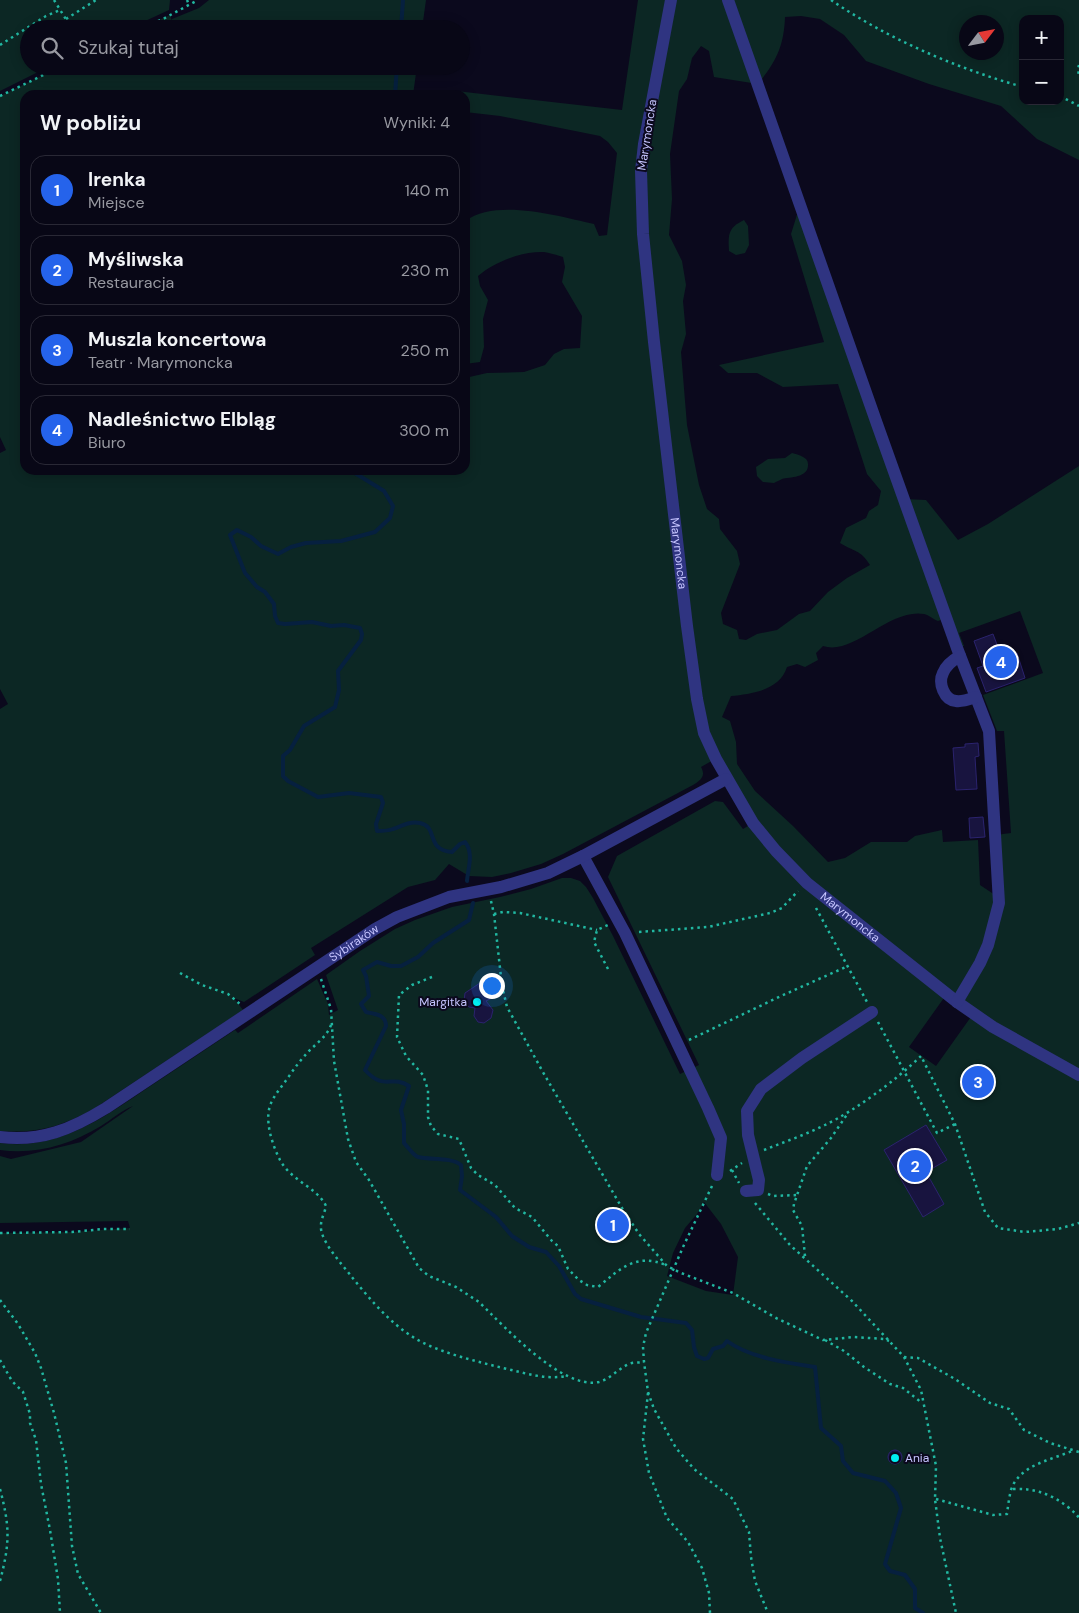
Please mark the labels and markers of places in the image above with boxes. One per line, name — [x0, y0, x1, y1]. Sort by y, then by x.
pin: 4 — [985, 643, 1017, 681]
place label: Margitka — [419, 994, 467, 1010]
marker: Margitka — [471, 996, 483, 1008]
pin: 3 — [962, 1063, 994, 1101]
pin: 2 — [899, 1147, 931, 1185]
pin: 1 — [597, 1206, 629, 1244]
place label: Ania — [905, 1450, 929, 1466]
marker: Ania — [889, 1452, 901, 1464]

